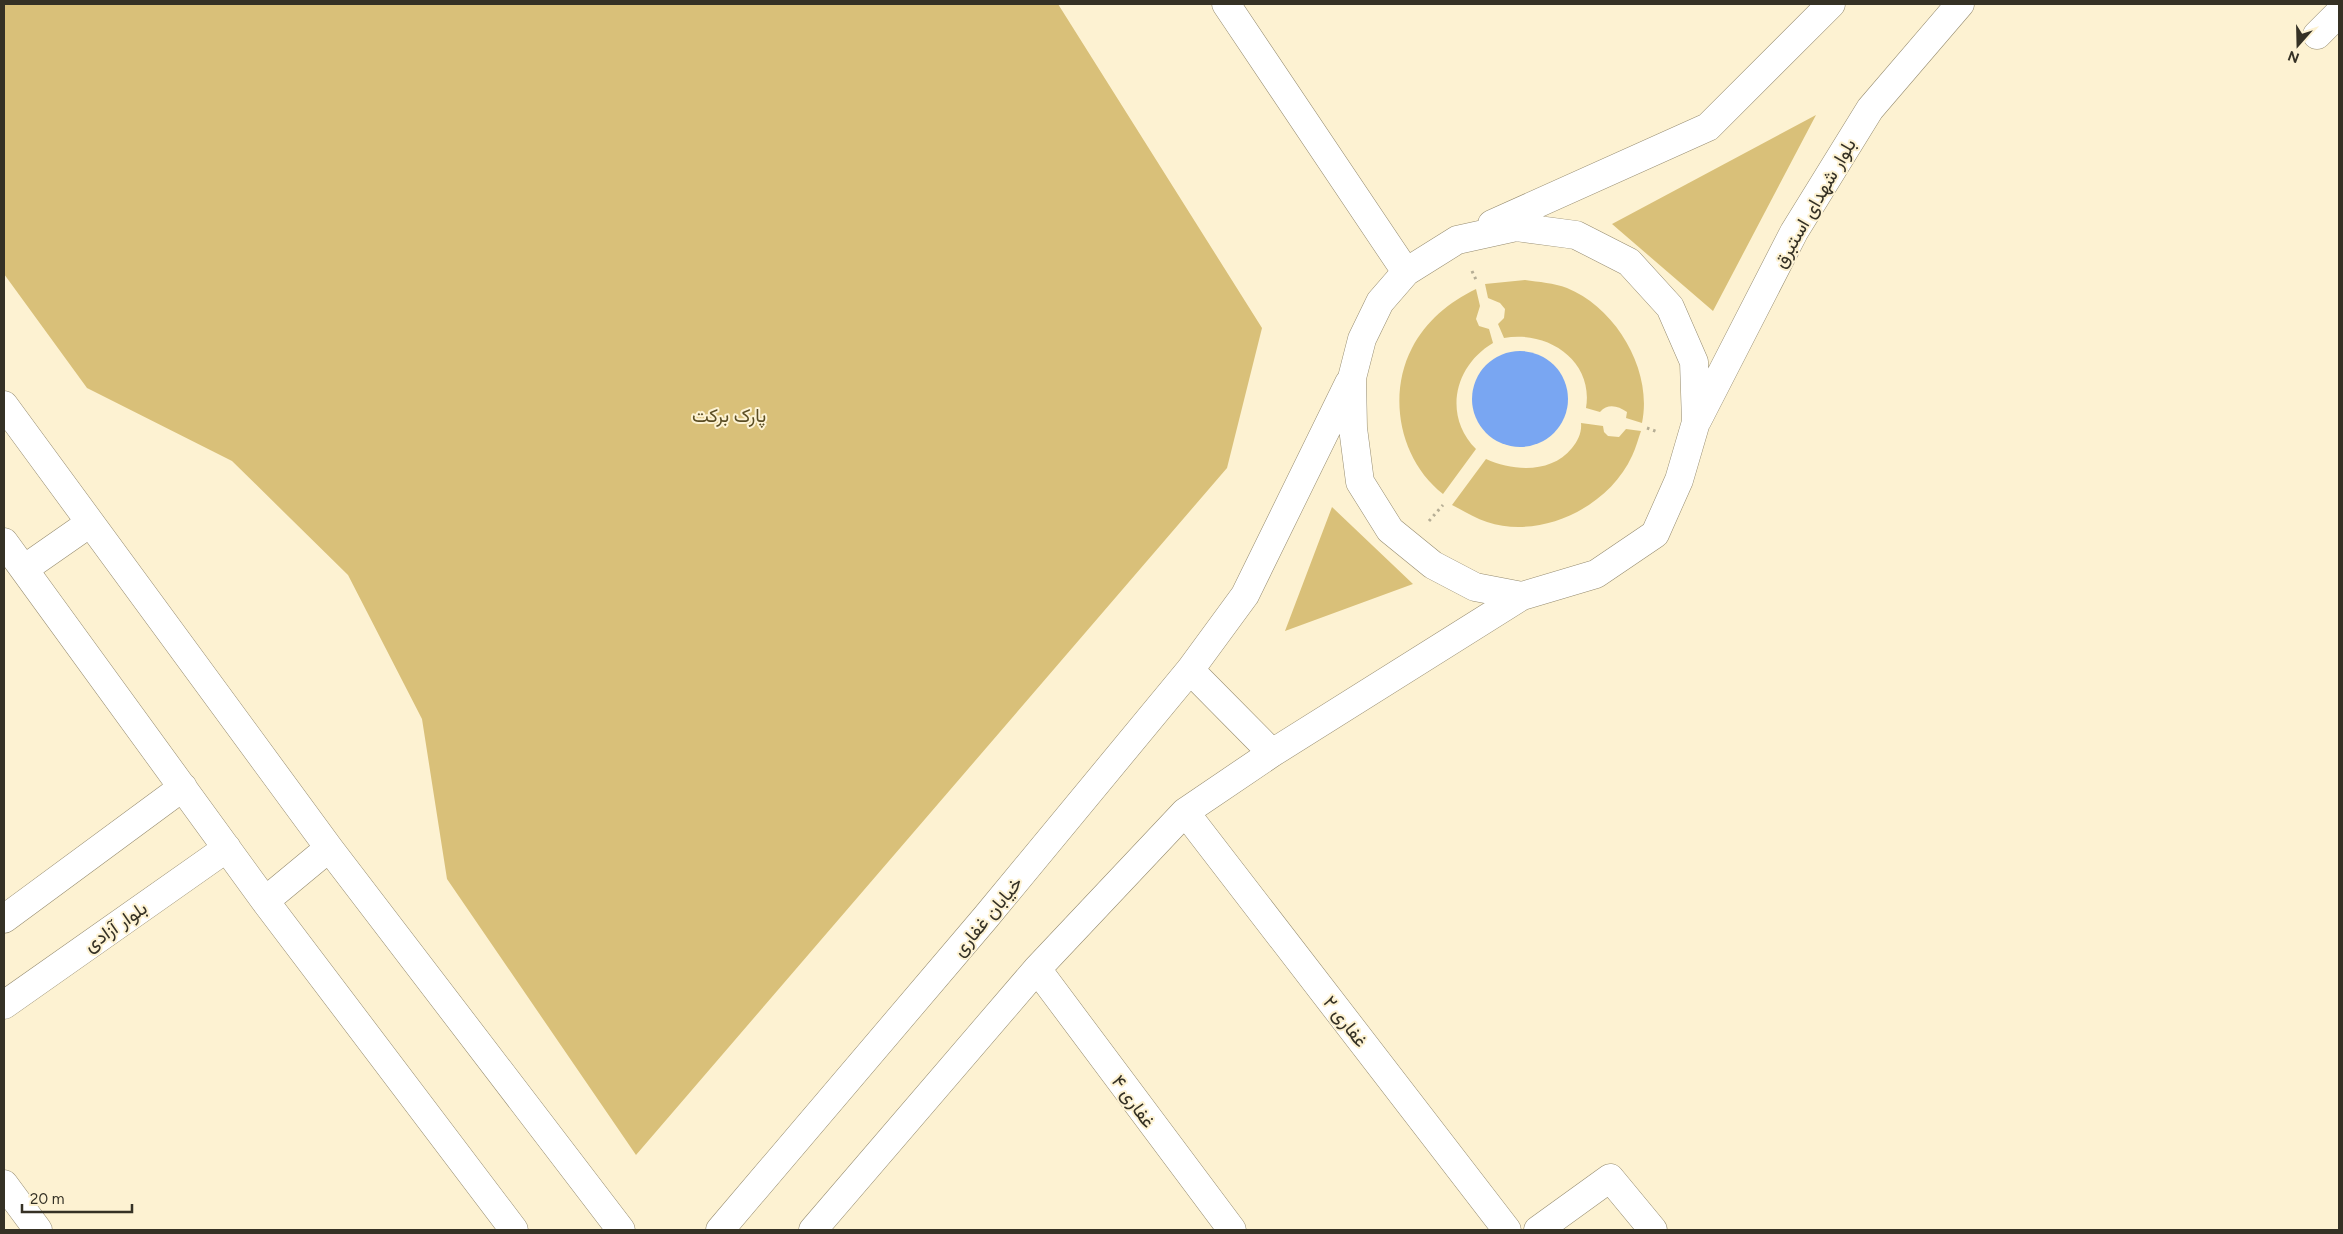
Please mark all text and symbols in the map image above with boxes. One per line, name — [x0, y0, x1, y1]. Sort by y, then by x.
north arrow — [2273, 20, 2323, 70]
text: N — [2286, 47, 2302, 67]
street label: بلوار شهدای استبرق — [1768, 135, 1861, 272]
park label: پارک برکت — [692, 404, 766, 429]
street label: خیابان غفاری — [947, 872, 1027, 961]
street label: بلوار آزادی — [79, 896, 151, 957]
street label: غفاری ۲ — [1318, 991, 1373, 1052]
street label: غفاری ۴ — [1107, 1070, 1160, 1132]
scale bar — [22, 1182, 132, 1214]
text: 20 m — [30, 1190, 64, 1208]

